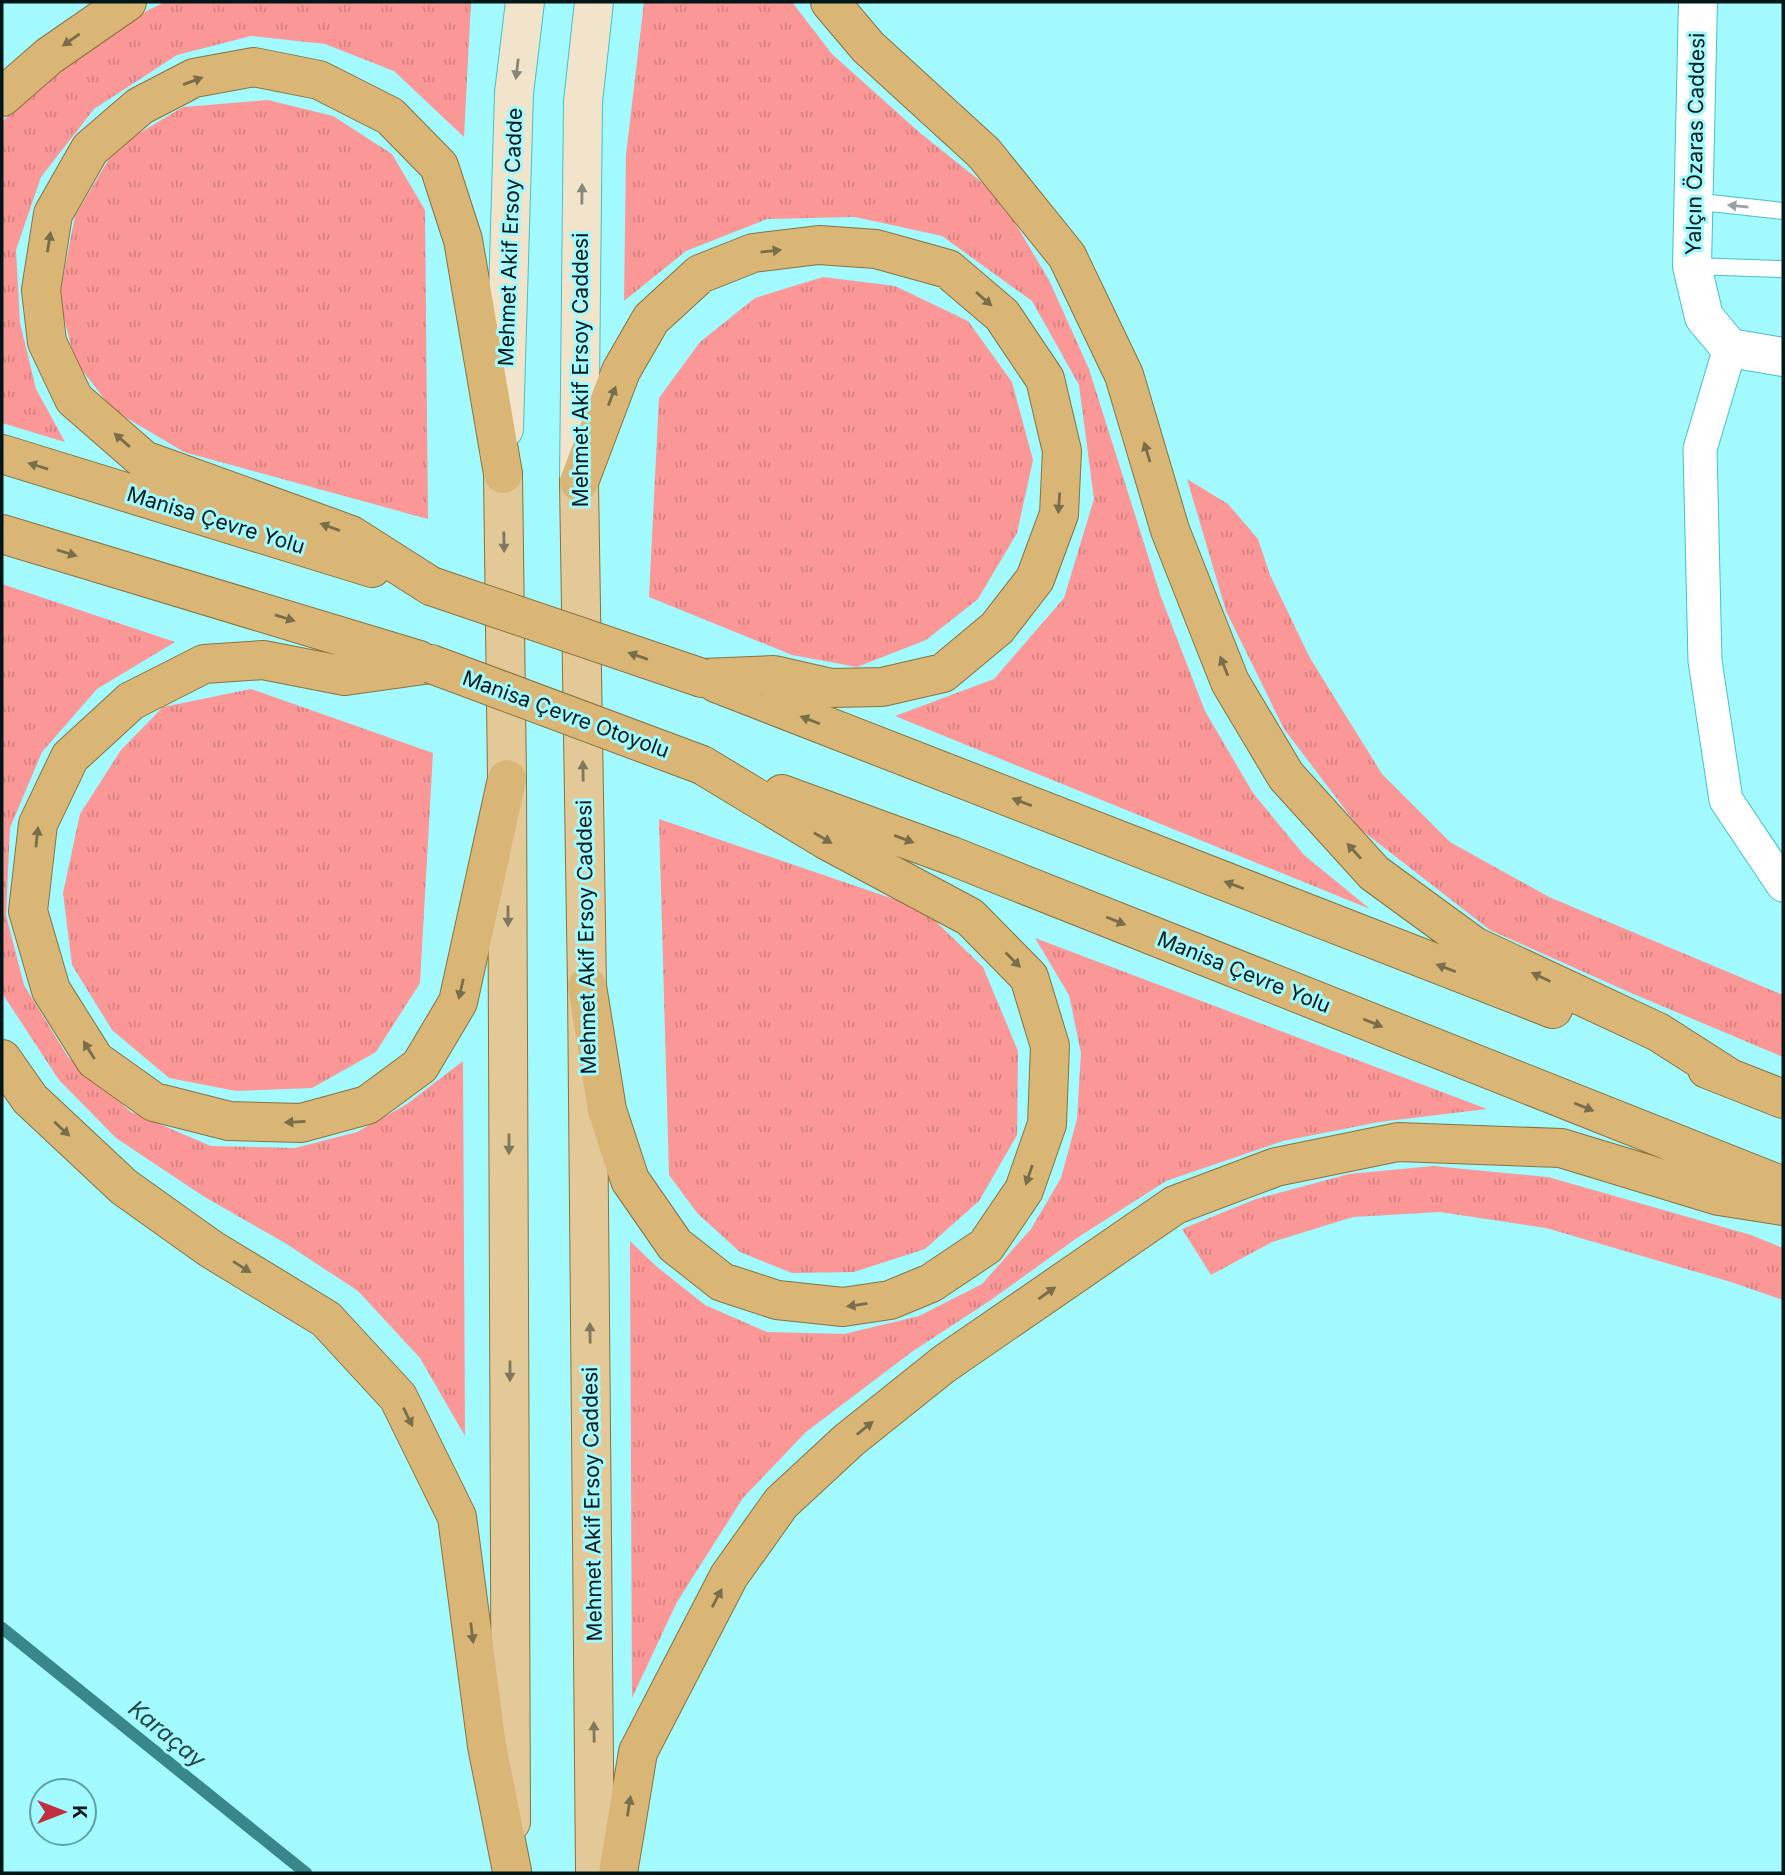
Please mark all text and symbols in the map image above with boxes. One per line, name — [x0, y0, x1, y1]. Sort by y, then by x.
one-way arrow — [62, 33, 80, 47]
street label: Yalçın Özaras Caddesi — [1681, 33, 1709, 255]
one-way arrow — [511, 59, 522, 81]
one-way arrow — [183, 75, 204, 86]
street label: Mehmet Akif Ersoy Cadde — [493, 107, 527, 367]
one-way arrow — [576, 182, 587, 204]
one-way arrow — [1726, 200, 1748, 211]
one-way arrow — [44, 231, 55, 253]
street label: Mehmet Akif Ersoy Caddesi — [568, 233, 593, 507]
one-way arrow — [760, 245, 782, 256]
one-way arrow — [975, 291, 992, 306]
one-way arrow — [606, 385, 617, 406]
one-way arrow — [113, 432, 131, 448]
one-way arrow — [1142, 442, 1152, 463]
one-way arrow — [27, 460, 48, 470]
street label: Manisa Çevre Yolu — [124, 481, 308, 559]
one-way arrow — [1054, 492, 1065, 514]
one-way arrow — [320, 521, 341, 532]
one-way arrow — [498, 531, 510, 553]
one-way arrow — [57, 549, 78, 559]
one-way arrow — [275, 614, 296, 624]
one-way arrow — [627, 650, 648, 661]
one-way arrow — [1219, 656, 1230, 677]
street label: Manisa Çevre Otoyolu — [459, 665, 673, 763]
one-way arrow — [799, 714, 820, 725]
one-way arrow — [578, 760, 589, 782]
one-way arrow — [1011, 797, 1032, 808]
street label: Mehmet Akif Ersoy Caddesi — [571, 800, 601, 1074]
one-way arrow — [31, 826, 42, 848]
one-way arrow — [813, 832, 832, 844]
one-way arrow — [893, 834, 914, 845]
one-way arrow — [1346, 842, 1362, 860]
one-way arrow — [1223, 879, 1244, 890]
one-way arrow — [502, 906, 514, 928]
one-way arrow — [1105, 916, 1126, 927]
street label: Manisa Çevre Yolu — [1154, 926, 1334, 1018]
one-way arrow — [1004, 951, 1020, 968]
one-way arrow — [1435, 962, 1456, 973]
one-way arrow — [1531, 972, 1551, 983]
one-way arrow — [455, 979, 466, 1001]
one-way arrow — [1362, 1018, 1383, 1029]
one-way arrow — [82, 1040, 95, 1060]
one-way arrow — [1574, 1101, 1595, 1112]
one-way arrow — [283, 1116, 305, 1127]
one-way arrow — [53, 1121, 70, 1137]
one-way arrow — [503, 1133, 515, 1155]
one-way arrow — [1023, 1164, 1034, 1185]
one-way arrow — [232, 1261, 251, 1274]
one-way arrow — [1037, 1286, 1057, 1299]
one-way arrow — [846, 1300, 868, 1311]
one-way arrow — [584, 1321, 596, 1343]
one-way arrow — [504, 1361, 515, 1383]
street label: Mehmet Akif Ersoy Caddesi — [577, 1367, 607, 1641]
one-way arrow — [402, 1407, 413, 1427]
one-way arrow — [855, 1420, 873, 1435]
one-way arrow — [711, 1588, 723, 1608]
one-way arrow — [466, 1622, 477, 1644]
water label: Karaçay — [123, 1695, 212, 1774]
one-way arrow — [588, 1720, 600, 1742]
north arrow — [28, 1777, 98, 1847]
one-way arrow — [624, 1795, 635, 1817]
text: K — [68, 1805, 91, 1819]

